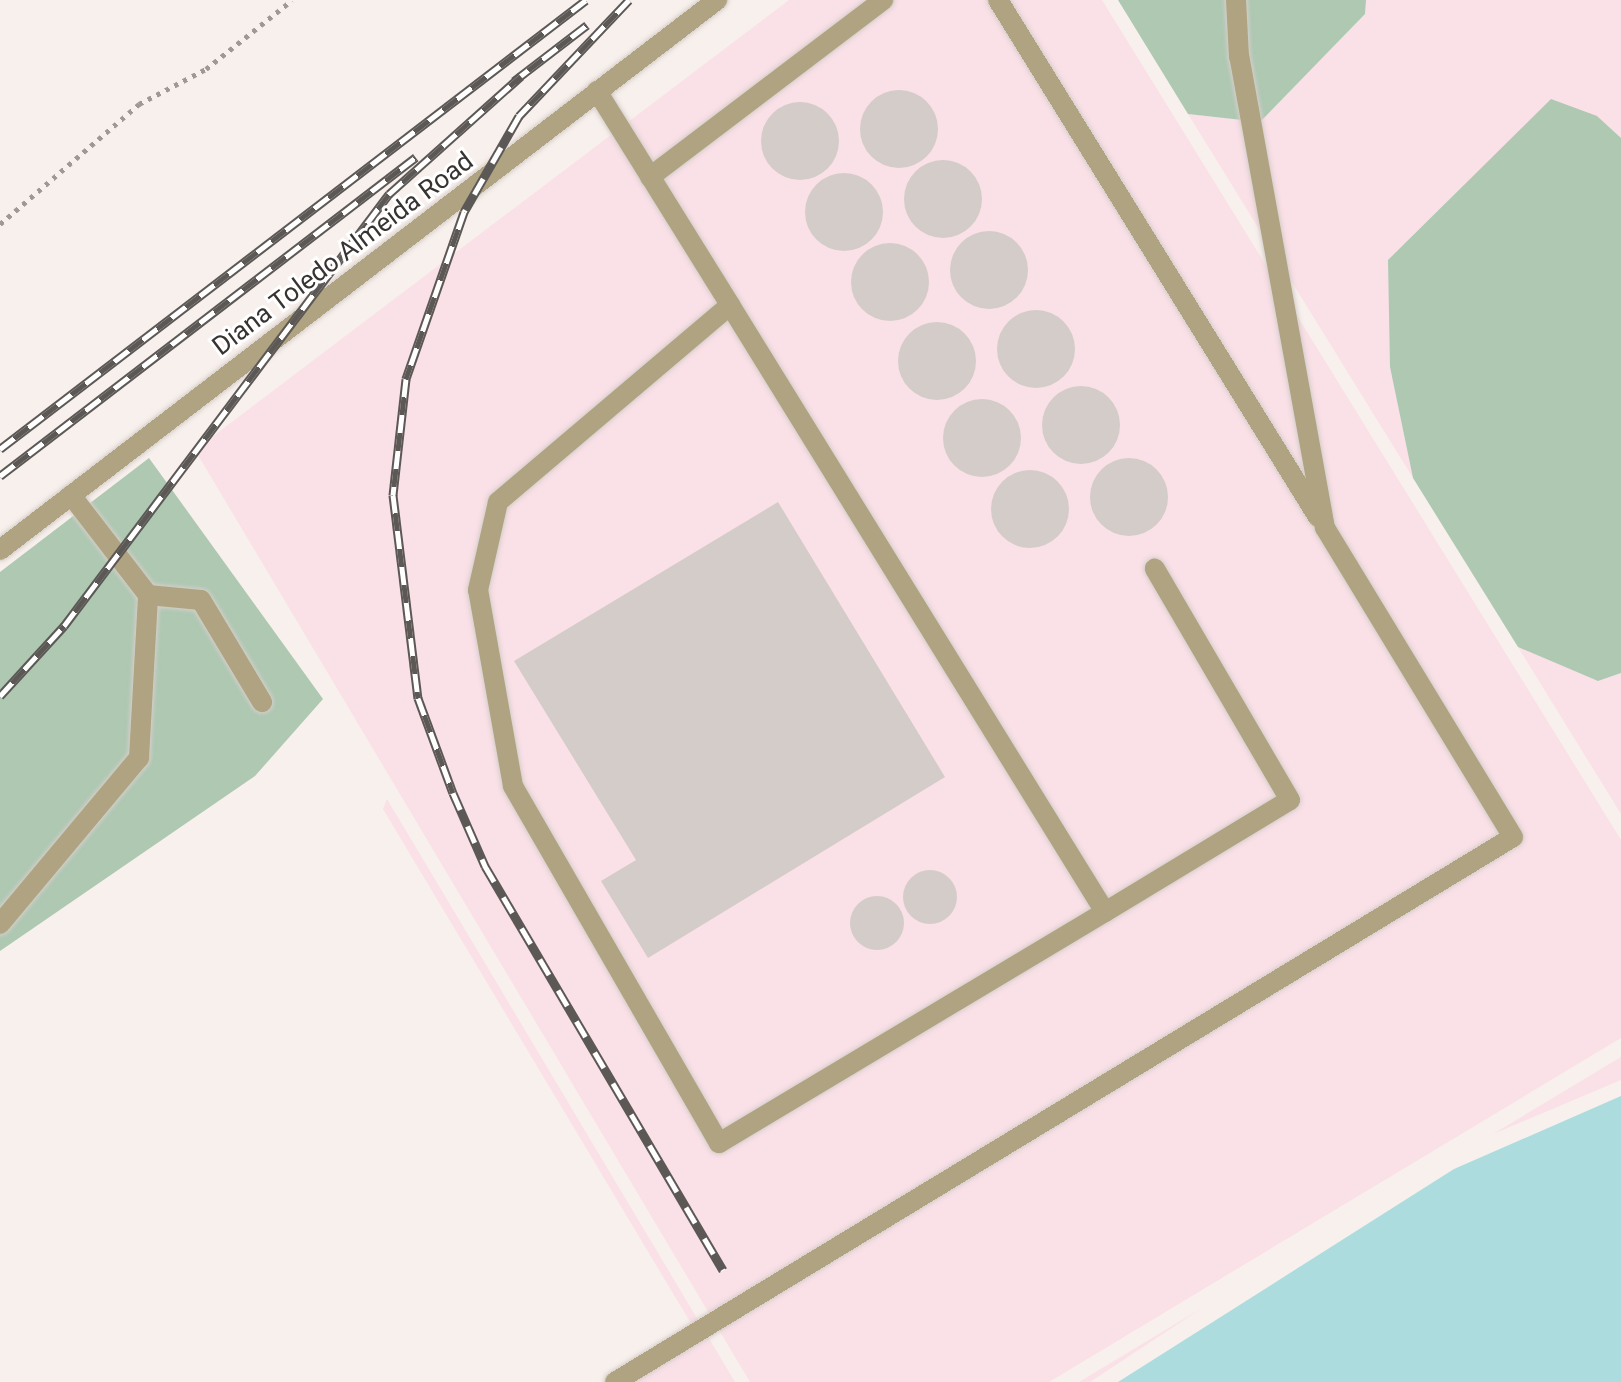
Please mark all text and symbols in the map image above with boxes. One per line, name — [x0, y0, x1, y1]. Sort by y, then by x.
street label: Diana Toledo Almeida Road — [206, 146, 480, 362]

